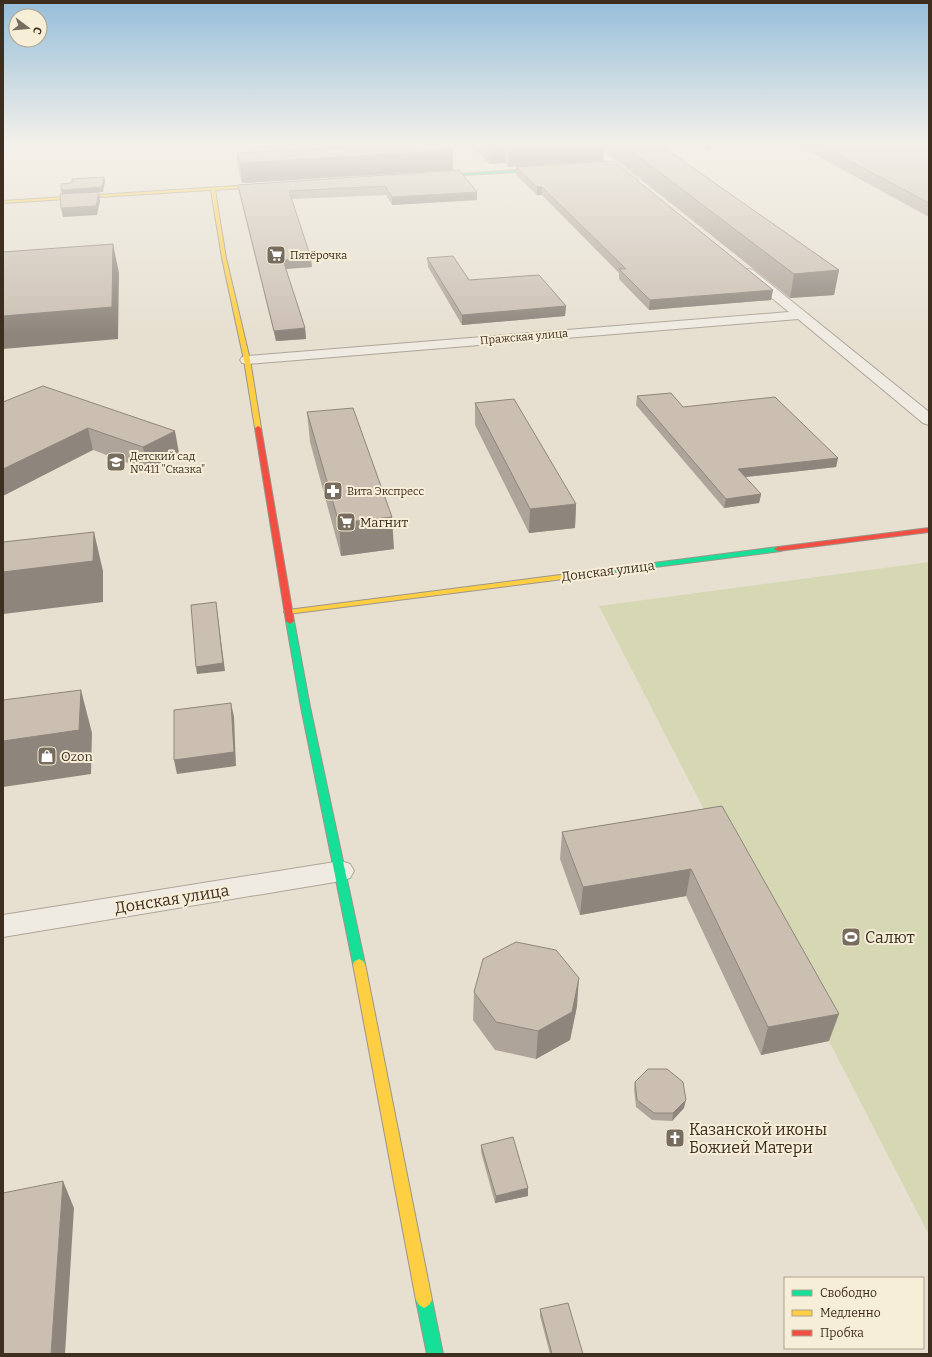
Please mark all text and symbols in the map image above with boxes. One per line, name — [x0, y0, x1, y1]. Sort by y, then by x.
north arrow — [8, 8, 48, 48]
text: С — [30, 25, 44, 36]
supermarket icon: Пятёрочка — [265, 244, 287, 266]
place label: Пятёрочка — [290, 249, 347, 262]
street label: Пражская улица — [479, 327, 569, 347]
place label: Детский сад №411 "Сказка" — [130, 450, 205, 476]
school or university icon: Детский сад №411 "Сказка" — [105, 451, 127, 473]
pharmacy icon: Вита Экспресс — [322, 480, 344, 502]
place label: Вита Экспресс — [347, 485, 424, 498]
supermarket icon: Магнит — [335, 511, 357, 533]
place label: Магнит — [360, 515, 409, 530]
street label: Донская улица — [561, 558, 655, 584]
shop icon: Ozon — [36, 745, 58, 767]
place label: Ozon — [61, 749, 93, 764]
street label: Донская улица — [113, 881, 231, 917]
sports icon: Салют — [840, 926, 862, 948]
place label: Салют — [865, 928, 915, 947]
place label: Казанской иконы Божией Матери — [689, 1120, 827, 1157]
church icon: Казанской иконы Божией Матери — [664, 1127, 686, 1149]
legend — [784, 1277, 924, 1349]
text: Свободно — [820, 1286, 877, 1300]
text: Медленно — [820, 1306, 881, 1320]
text: Пробка — [820, 1326, 864, 1340]

